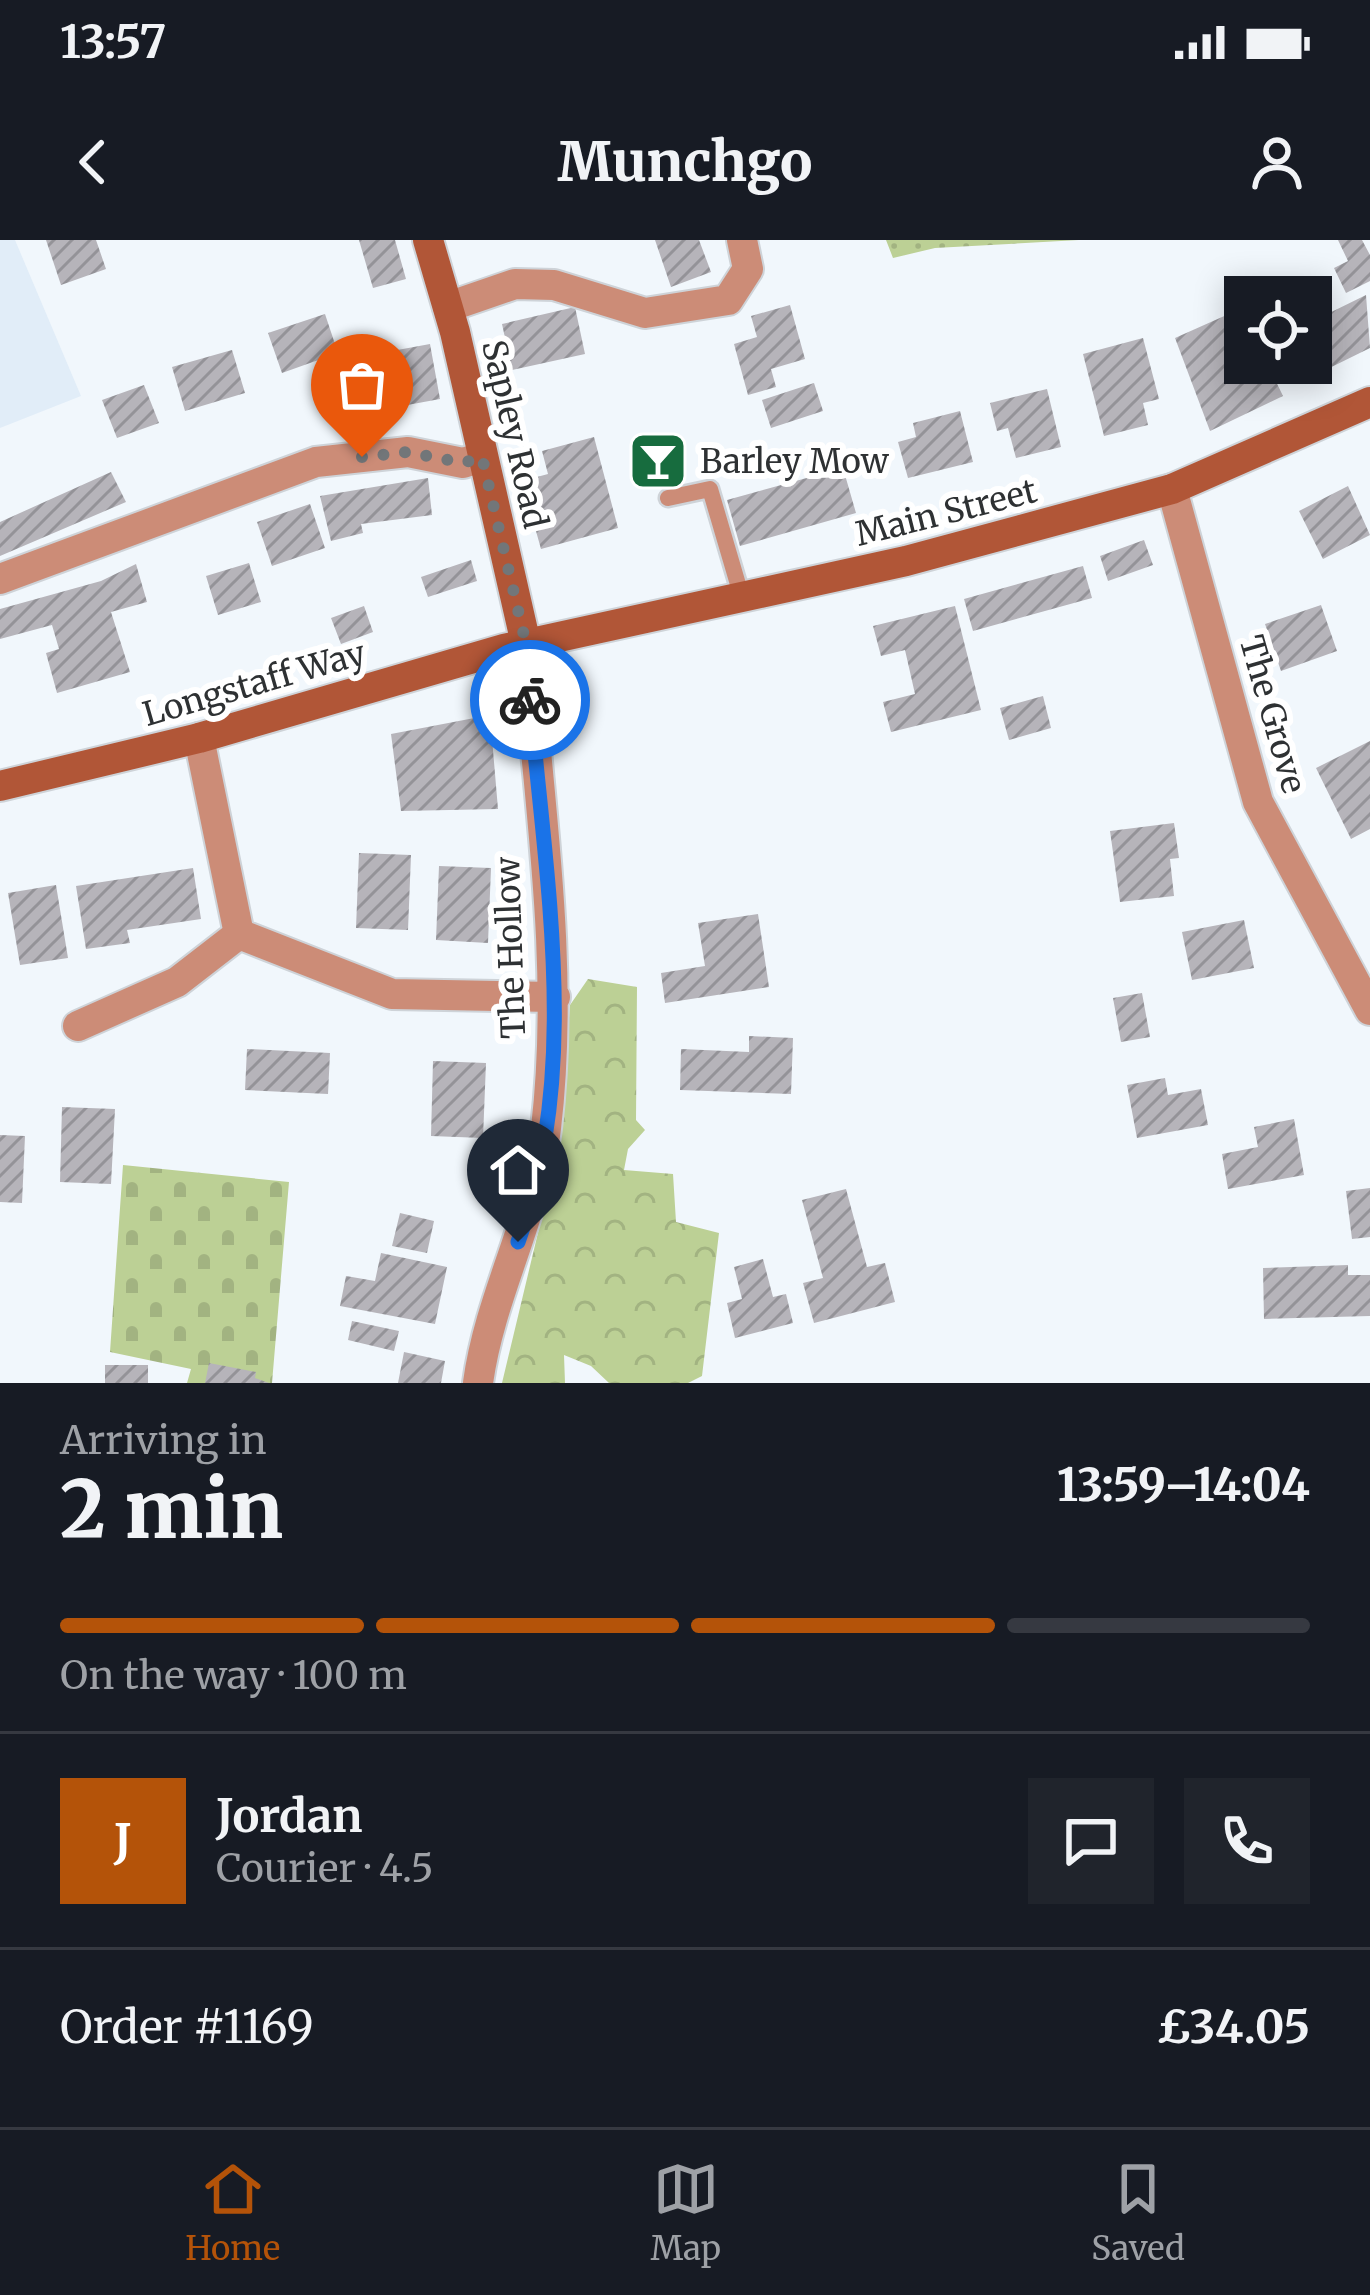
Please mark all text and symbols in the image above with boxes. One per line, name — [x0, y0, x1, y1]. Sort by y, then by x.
text: 13:57 — [60, 14, 166, 70]
text: Munchgo — [558, 128, 812, 196]
icon: back — [60, 129, 126, 195]
icon: person — [1244, 129, 1310, 195]
map controls — [1224, 276, 1332, 384]
button: locate — [1224, 276, 1332, 384]
pin — [311, 334, 413, 457]
street label: Sapley Road — [473, 336, 556, 532]
icon: bag — [329, 352, 395, 418]
bar icon: Barley Mow — [627, 430, 689, 492]
place label: Barley Mow — [700, 441, 890, 482]
street label: Main Street — [851, 470, 1041, 555]
street label: The Grove — [1230, 631, 1315, 798]
street label: Longstaff Way — [138, 632, 371, 735]
courier — [470, 640, 590, 760]
icon: bike — [497, 667, 563, 733]
street label: The Hollow — [487, 855, 534, 1040]
pin — [467, 1119, 569, 1242]
icon: home — [485, 1137, 551, 1203]
text: Arriving in — [60, 1416, 267, 1465]
text: 13:59–14:04 — [1057, 1457, 1310, 1513]
text: 2 min — [60, 1461, 283, 1559]
text: On the way · 100 m — [60, 1651, 407, 1700]
button: chat — [1028, 1778, 1154, 1904]
button: phone — [1184, 1778, 1310, 1904]
text: Jordan — [216, 1788, 363, 1844]
text: J — [114, 1813, 132, 1869]
text: Courier · 4.5 — [216, 1844, 434, 1893]
text: Order #1169 — [60, 1999, 314, 2055]
text: £34.05 — [1157, 1999, 1310, 2055]
tab: Home — [185, 2156, 280, 2269]
tab: Map — [651, 2156, 721, 2269]
tab: Saved — [1091, 2156, 1185, 2269]

